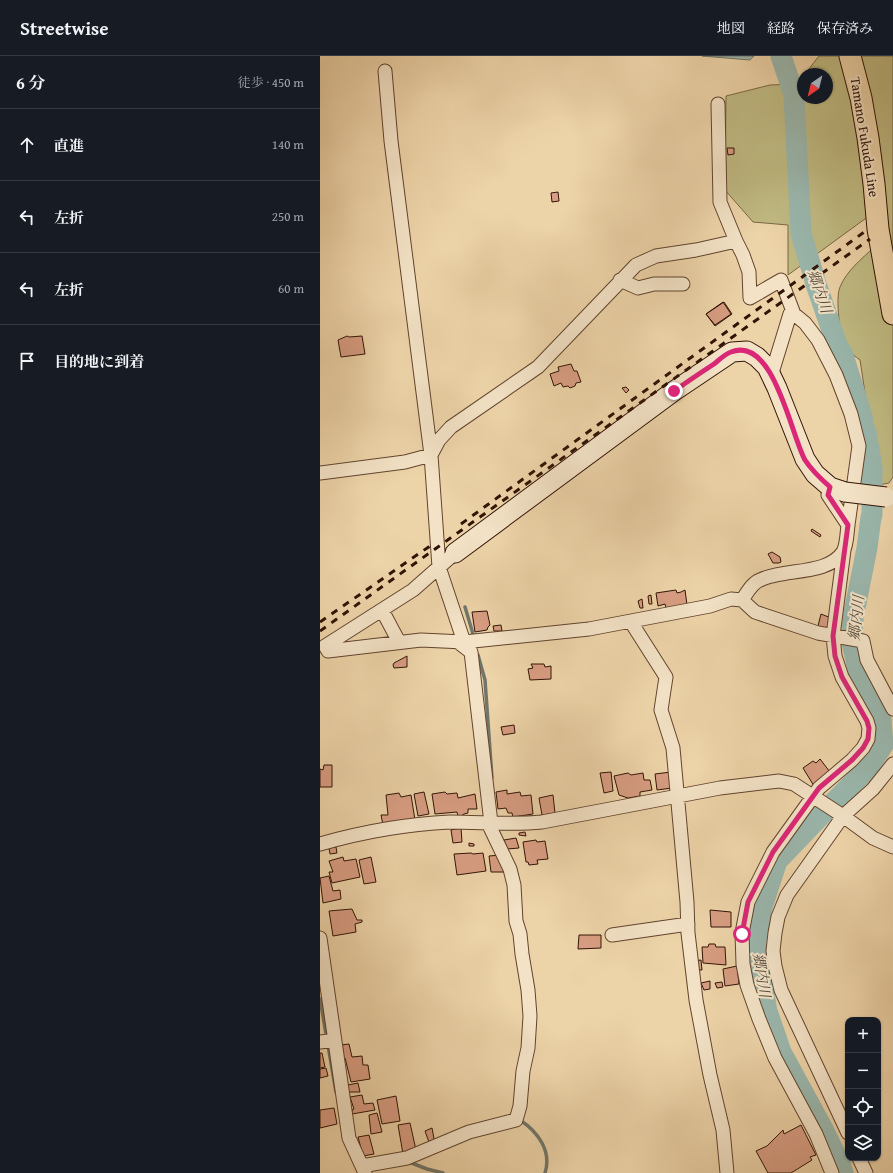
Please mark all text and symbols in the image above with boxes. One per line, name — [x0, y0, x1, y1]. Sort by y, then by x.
text: Streetwise — [20, 14, 109, 42]
text: 地図 — [717, 18, 745, 38]
text: 経路 — [767, 18, 795, 38]
text: 保存済み — [817, 18, 873, 38]
north arrow — [797, 68, 833, 104]
text: 6 分 — [16, 70, 46, 95]
text: 徒歩 · 450 m — [238, 73, 304, 92]
street label: Tamano Fukuda Line — [846, 75, 884, 199]
icon: ahead — [16, 134, 38, 156]
text: 直進 — [54, 135, 84, 156]
text: 140 m — [272, 135, 304, 154]
icon: left — [16, 206, 38, 228]
text: 左折 — [54, 207, 84, 228]
text: 250 m — [272, 207, 304, 226]
water label: 郷内川 — [803, 266, 838, 318]
icon: left — [16, 278, 38, 300]
text: 左折 — [54, 279, 84, 300]
text: 60 m — [278, 279, 304, 298]
icon: arrive — [16, 350, 38, 372]
text: 目的地に到着 — [54, 351, 144, 372]
route end — [665, 382, 683, 400]
water label: 郷内川 — [843, 593, 869, 641]
route start — [733, 925, 751, 943]
water label: 郷内川 — [748, 951, 776, 1001]
map controls — [845, 1017, 881, 1161]
button: + — [845, 1017, 881, 1053]
button: − — [845, 1053, 881, 1089]
button: locate — [845, 1089, 881, 1125]
button: layers — [845, 1125, 881, 1161]

